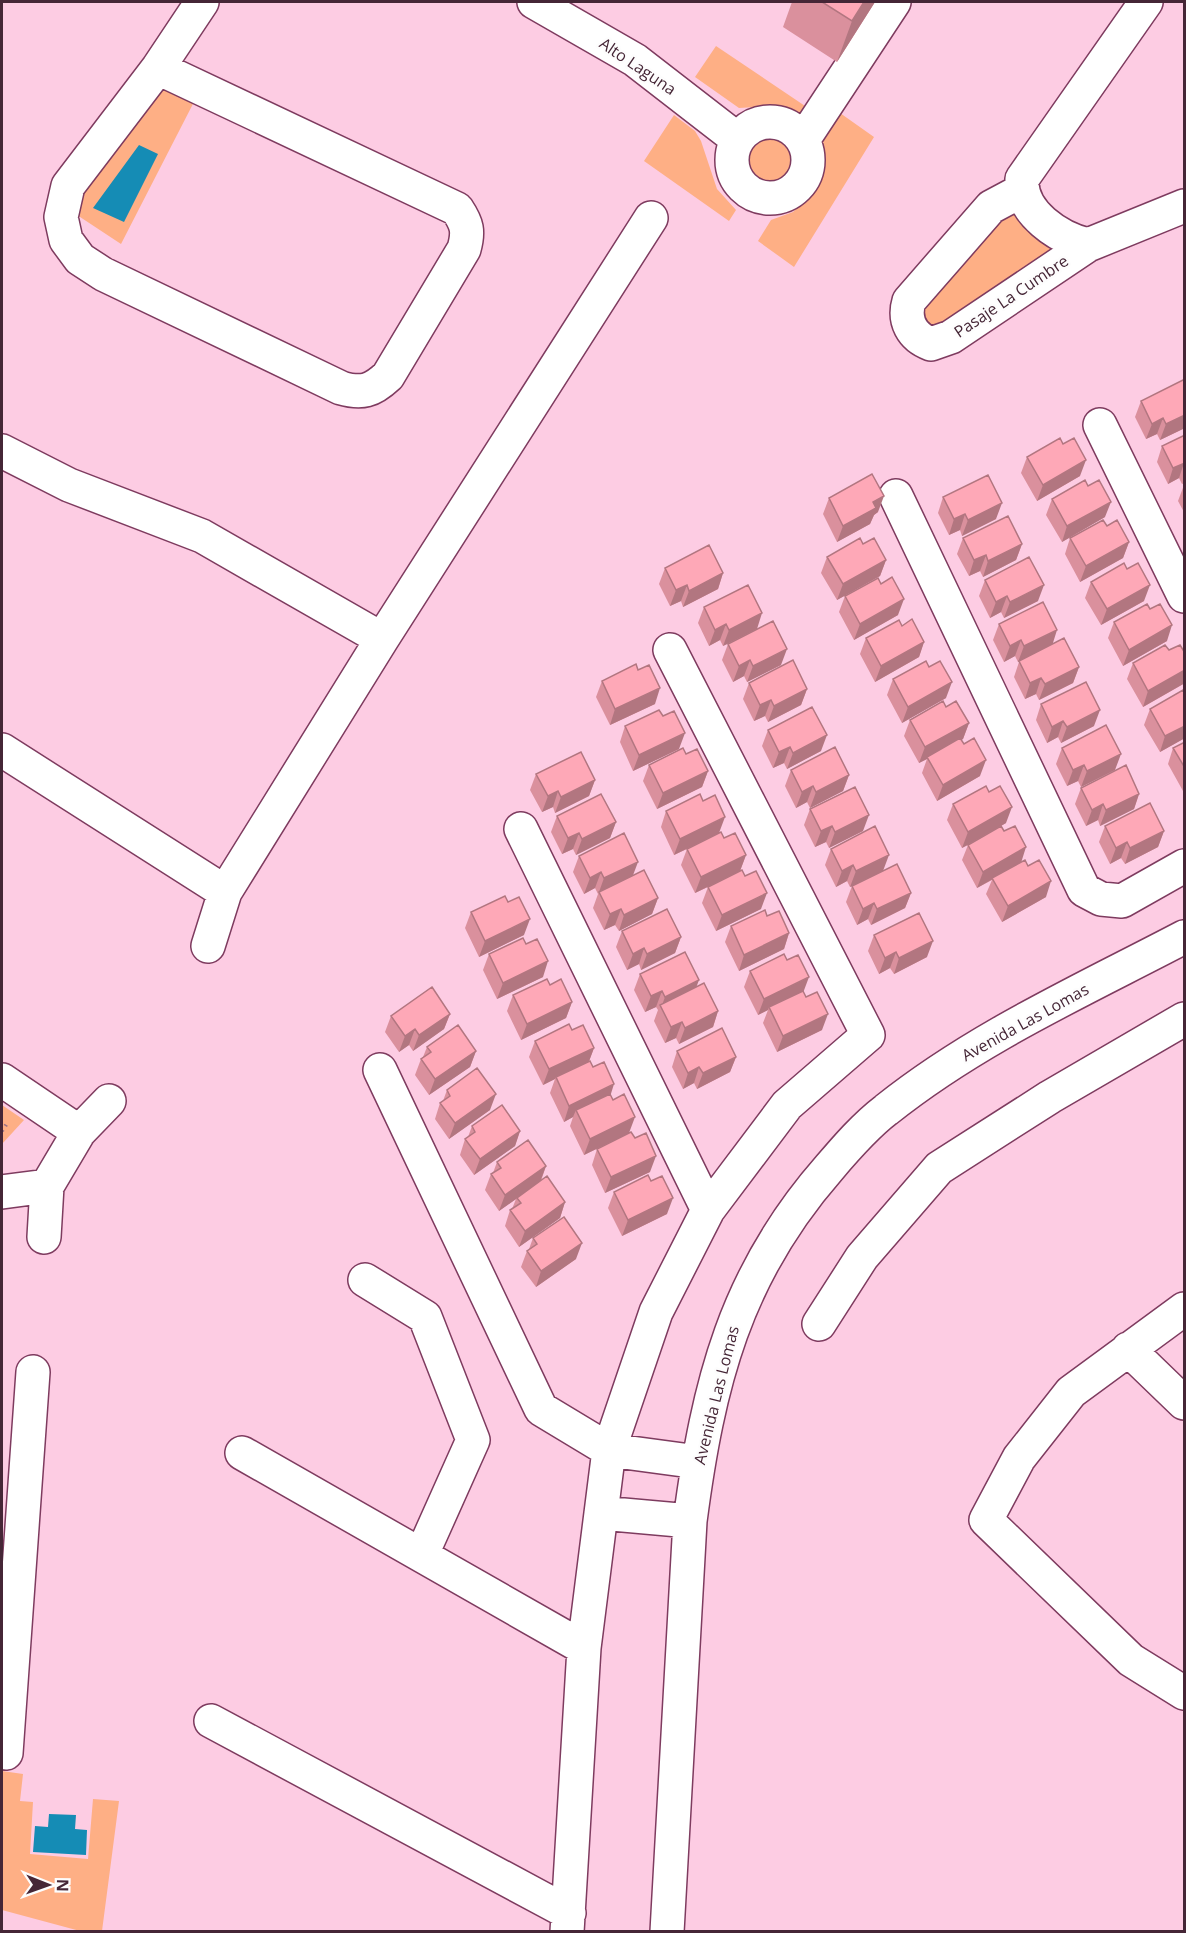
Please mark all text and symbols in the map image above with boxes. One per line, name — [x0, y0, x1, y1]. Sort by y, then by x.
street label: Alto Laguna — [595, 32, 681, 100]
street label: Pasaje La Cumbre — [949, 250, 1073, 342]
street label: Avenida Las Lomas — [958, 978, 1092, 1066]
street label: Avenida Las Lomas — [688, 1323, 744, 1467]
north arrow — [18, 1855, 78, 1915]
text: N — [52, 1879, 74, 1892]

